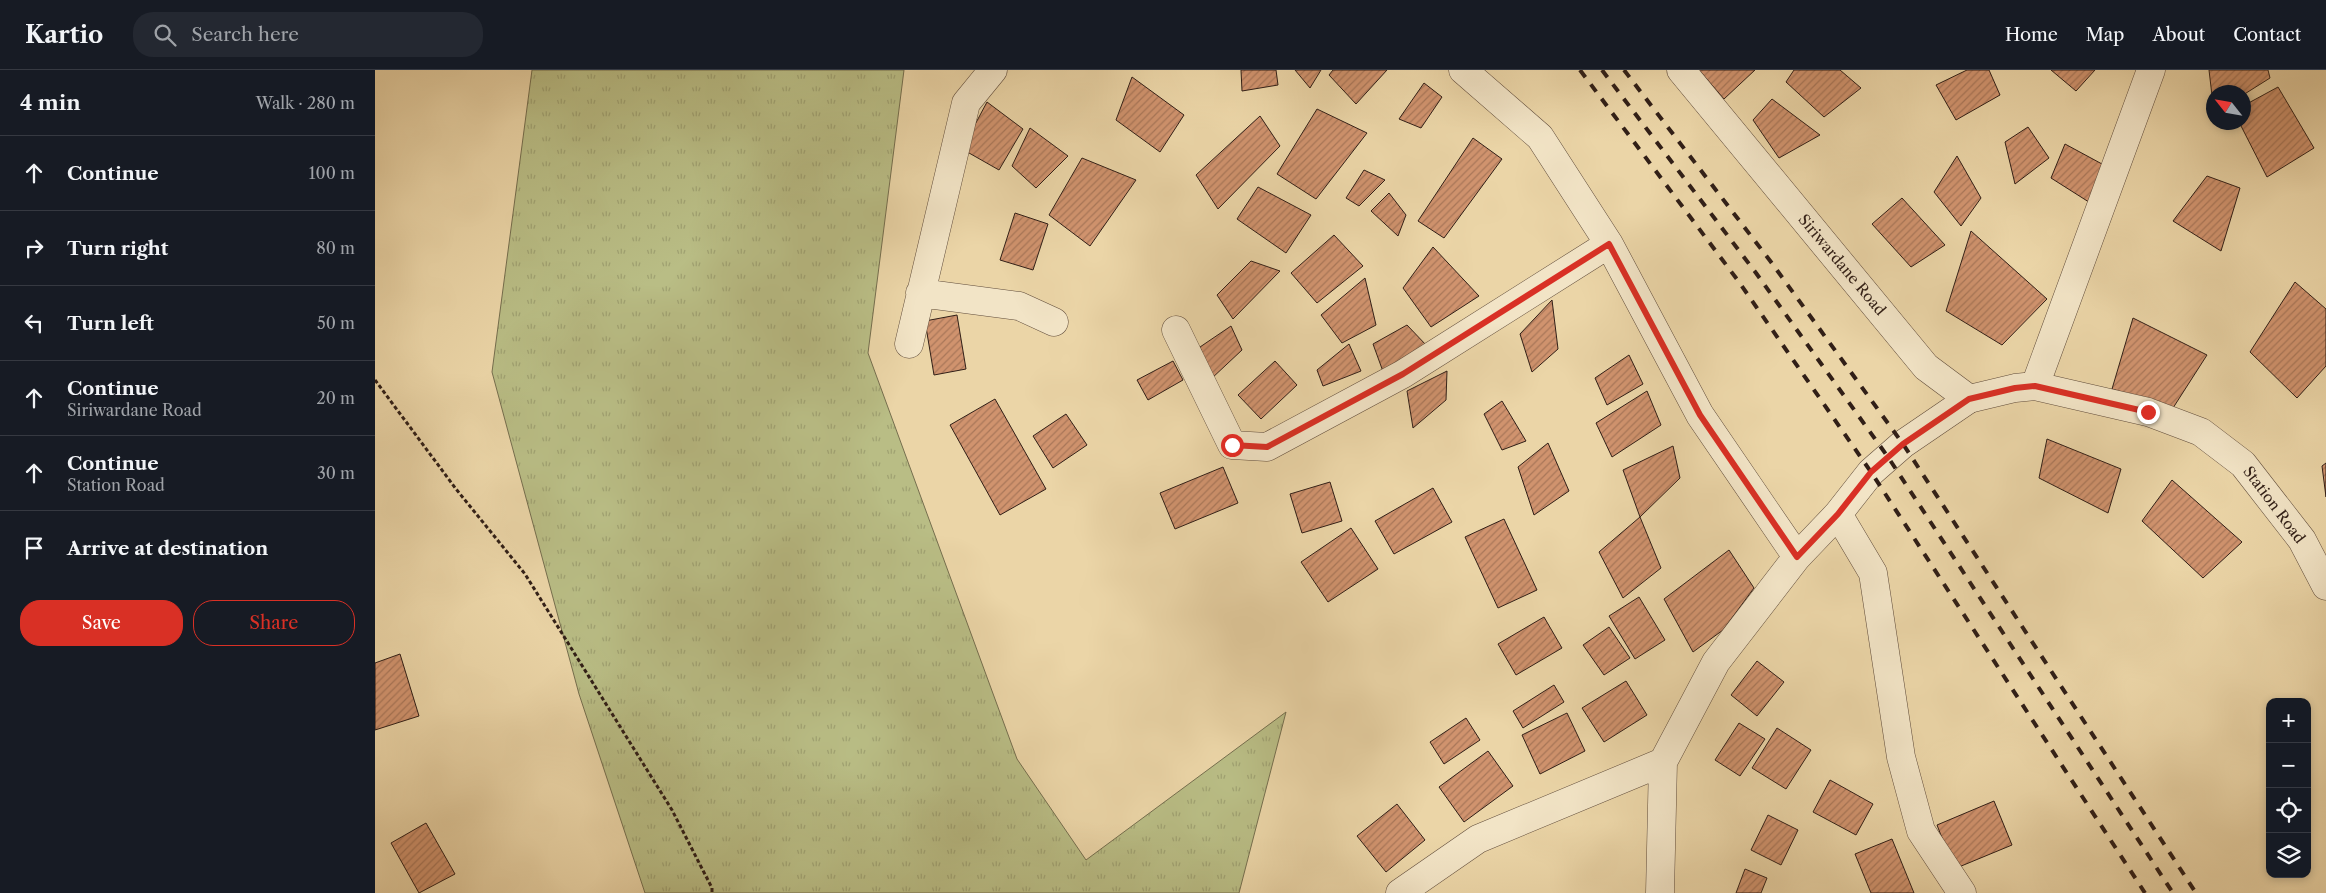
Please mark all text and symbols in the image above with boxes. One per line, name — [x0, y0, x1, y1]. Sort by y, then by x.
search box — [133, 12, 483, 57]
text: Kartio — [25, 20, 103, 49]
icon: search — [151, 21, 179, 49]
text: Search here — [191, 23, 299, 46]
text: Home — [2005, 24, 2058, 46]
text: Map — [2086, 24, 2124, 46]
text: About — [2152, 24, 2205, 46]
text: Contact — [2233, 24, 2301, 46]
north arrow — [2206, 85, 2251, 130]
text: 4 min — [20, 90, 81, 115]
text: Walk · 280 m — [256, 93, 355, 113]
icon: ahead — [20, 159, 48, 187]
text: Continue — [67, 162, 159, 185]
text: 100 m — [309, 163, 355, 183]
street label: Siriwardane Road — [1795, 210, 1890, 319]
icon: right — [20, 234, 48, 262]
text: Turn right — [67, 237, 168, 260]
text: 80 m — [316, 238, 355, 258]
icon: left — [20, 309, 48, 337]
text: Turn left — [67, 312, 154, 335]
text: 50 m — [317, 313, 355, 333]
text: Continue — [67, 377, 159, 400]
icon: ahead — [20, 384, 48, 412]
text: 20 m — [316, 388, 355, 408]
text: Siriwardane Road — [67, 400, 202, 420]
route end — [2137, 401, 2160, 424]
route start — [1221, 434, 1244, 457]
text: Continue — [67, 452, 159, 475]
icon: ahead — [20, 459, 48, 487]
street label: Station Road — [2239, 462, 2310, 547]
text: 30 m — [317, 463, 355, 483]
text: Station Road — [67, 475, 165, 495]
icon: arrive — [20, 534, 48, 562]
text: Arrive at destination — [67, 537, 268, 560]
button: Save — [20, 600, 183, 646]
button: Share — [193, 600, 355, 646]
map controls — [2266, 698, 2311, 878]
button: + — [2266, 698, 2311, 743]
button: − — [2266, 743, 2311, 788]
button: locate — [2266, 788, 2311, 833]
button: layers — [2266, 833, 2311, 878]

